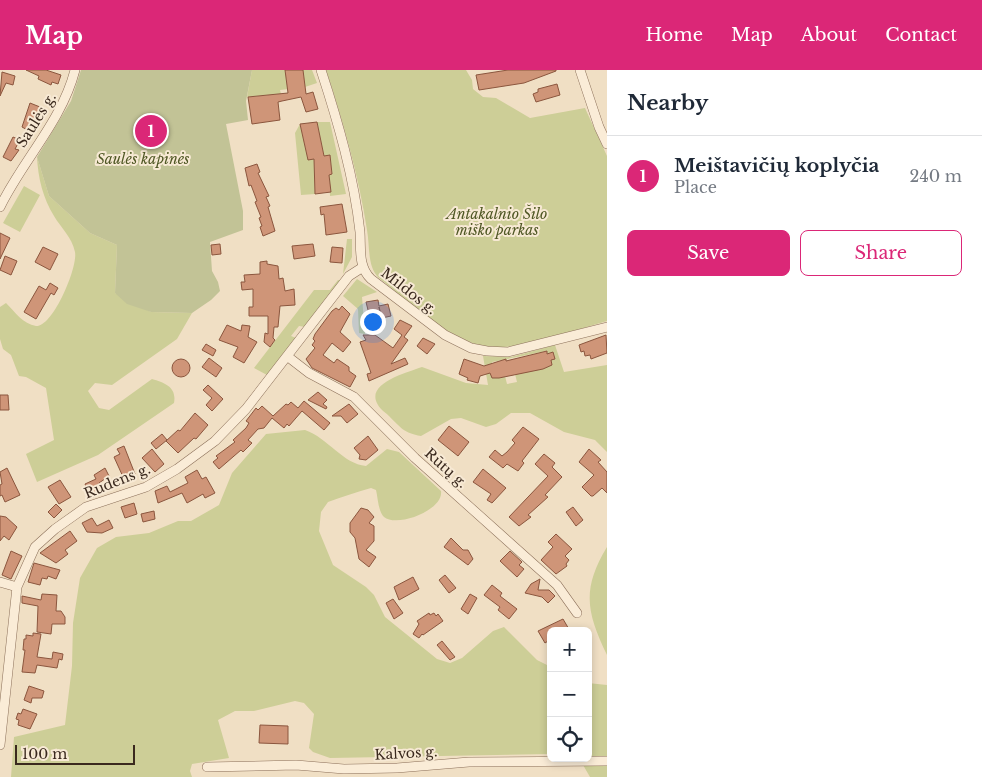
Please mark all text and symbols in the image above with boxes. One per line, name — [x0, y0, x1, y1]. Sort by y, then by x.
text: Map — [25, 21, 83, 50]
text: Home — [645, 24, 703, 46]
text: Map — [731, 24, 773, 46]
text: About — [801, 24, 857, 46]
text: Contact — [885, 24, 957, 46]
street label: Saulės g. — [12, 89, 60, 151]
text: Nearby — [627, 90, 708, 116]
pin: 1 — [135, 112, 167, 150]
park label: Saulės kapinės — [97, 150, 189, 168]
text: Meištavičių koplyčia — [674, 154, 879, 177]
text: 1 — [640, 166, 646, 186]
text: 240 m — [910, 166, 962, 186]
text: Place — [674, 177, 717, 197]
park label: Antakalnio Šilo miško parkas — [445, 204, 547, 239]
button: Save — [627, 230, 790, 276]
button: Share — [800, 230, 962, 276]
street label: Mildos g. — [378, 264, 440, 318]
your location — [360, 309, 386, 335]
street label: Rūtų g. — [421, 444, 471, 492]
street label: Rudens g. — [81, 460, 153, 502]
map controls — [547, 627, 592, 762]
button: + — [547, 627, 592, 672]
button: − — [547, 672, 592, 717]
button: locate — [547, 717, 592, 762]
scale bar — [15, 742, 135, 765]
street label: Kalvos g. — [374, 742, 438, 764]
text: 100 m — [22, 745, 67, 763]

